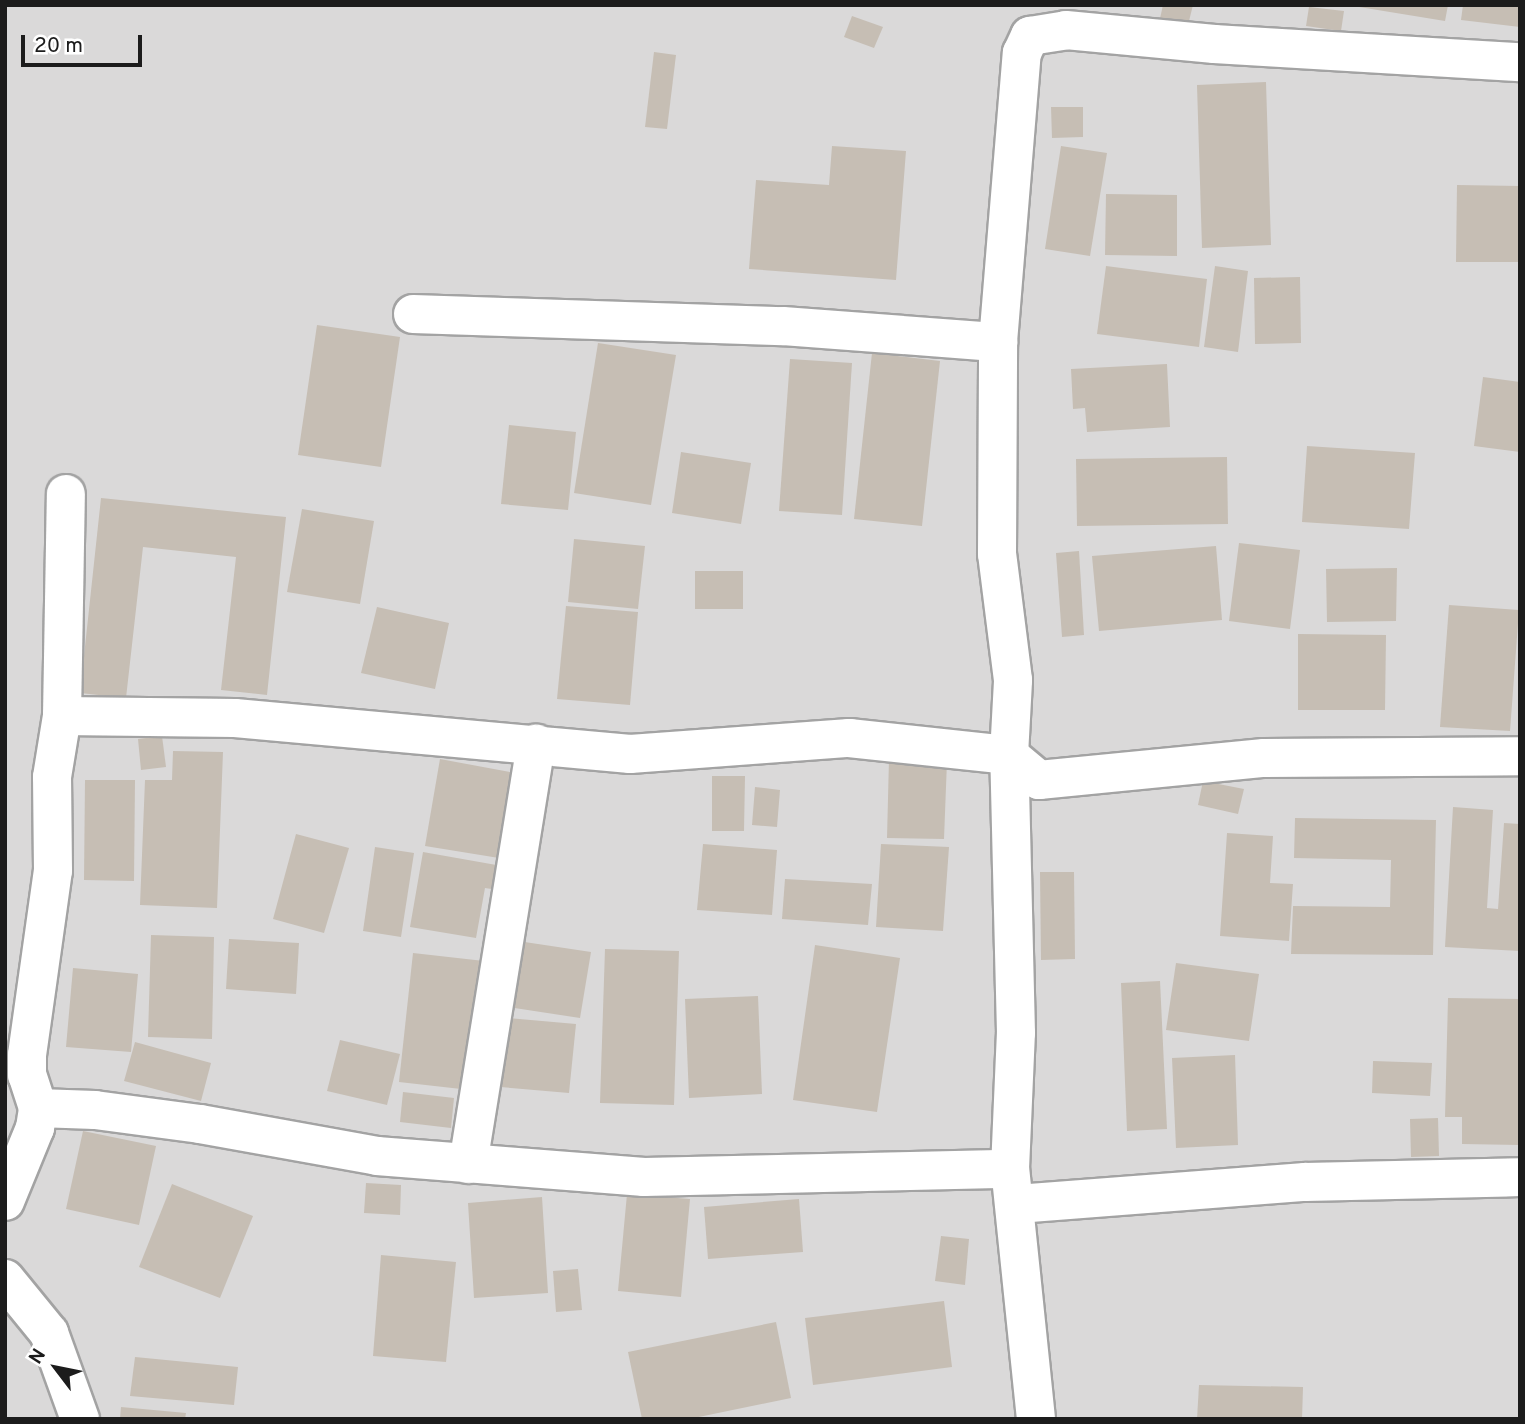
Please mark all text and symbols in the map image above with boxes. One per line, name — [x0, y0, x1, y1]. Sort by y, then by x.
scale bar — [24, 21, 145, 65]
text: 20 m — [34, 33, 83, 60]
north arrow — [21, 1333, 91, 1403]
text: N — [24, 1345, 52, 1369]

